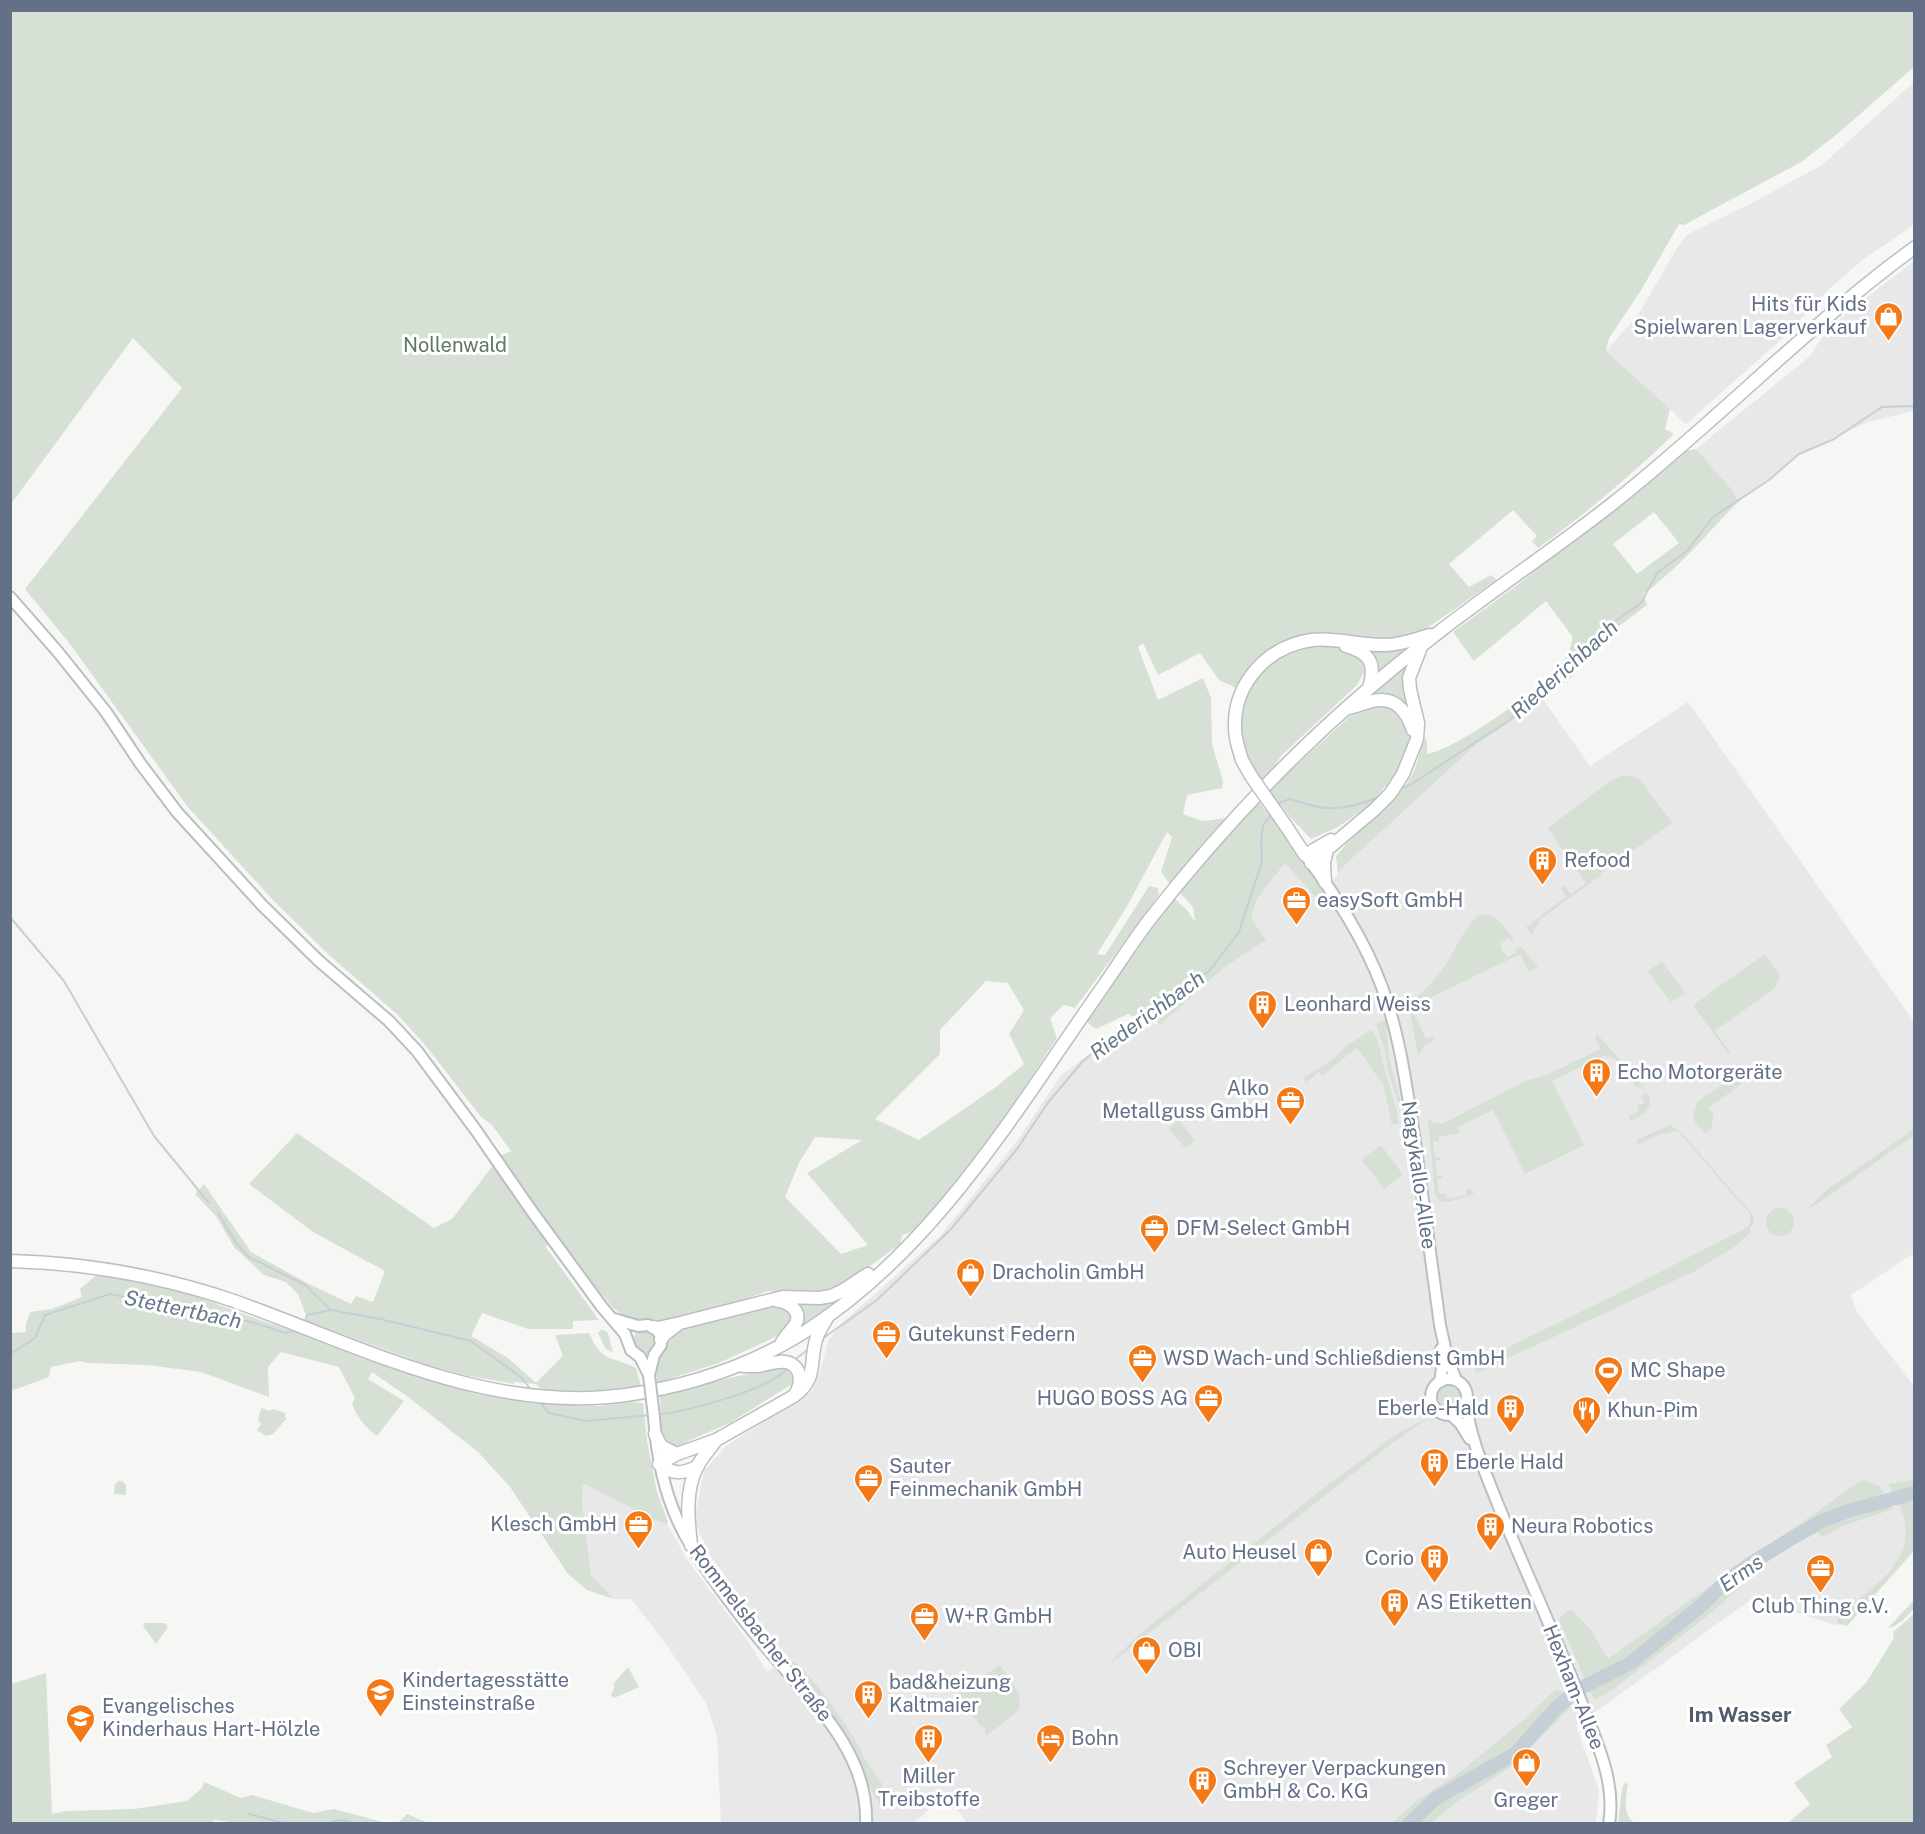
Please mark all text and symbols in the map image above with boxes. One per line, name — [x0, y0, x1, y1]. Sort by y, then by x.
place label: Hits für Kids Spielwaren Lagerverkauf — [1634, 292, 1867, 339]
shop icon: Hits für Kids Spielwaren Lagerverkauf — [1872, 300, 1904, 342]
park label: Nollenwald — [403, 333, 507, 357]
water label: Riederichbach — [1505, 614, 1623, 724]
building icon: Refood — [1527, 844, 1559, 886]
place label: Refood — [1564, 848, 1630, 872]
office icon: easySoft GmbH — [1280, 884, 1312, 926]
place label: easySoft GmbH — [1317, 888, 1463, 912]
water label: Riederichbach — [1085, 965, 1209, 1065]
building icon: Leonhard Weiss — [1247, 988, 1279, 1030]
place label: Leonhard Weiss — [1284, 992, 1431, 1016]
building icon: Echo Motorgeräte — [1580, 1056, 1612, 1098]
place label: Echo Motorgeräte — [1617, 1060, 1783, 1084]
place label: Alko Metallguss GmbH — [1102, 1076, 1269, 1123]
office icon: Alko Metallguss GmbH — [1274, 1084, 1306, 1126]
street label: Nagykallo-Allee — [1397, 1099, 1441, 1251]
office icon: DFM-Select GmbH — [1139, 1212, 1171, 1254]
place label: DFM-Select GmbH — [1176, 1216, 1350, 1240]
shop icon: Dracholin GmbH — [955, 1256, 987, 1298]
place label: Dracholin GmbH — [992, 1260, 1144, 1284]
water label: Stettertbach — [122, 1284, 244, 1334]
office icon: Gutekunst Federn — [871, 1318, 903, 1360]
place label: Gutekunst Federn — [908, 1322, 1075, 1346]
office icon: WSD Wach- und Schließdienst GmbH — [1126, 1342, 1158, 1384]
place label: WSD Wach- und Schließdienst GmbH — [1163, 1346, 1505, 1370]
sports icon: MC Shape — [1593, 1354, 1625, 1396]
place label: MC Shape — [1630, 1358, 1726, 1382]
office icon: HUGO BOSS AG — [1193, 1382, 1225, 1424]
place label: HUGO BOSS AG — [1037, 1386, 1188, 1410]
building icon: Eberle-Hald — [1494, 1392, 1526, 1434]
restaurant icon: Khun-Pim — [1570, 1394, 1602, 1436]
place label: Eberle-Hald — [1377, 1396, 1489, 1420]
place label: Khun-Pim — [1607, 1398, 1698, 1422]
building icon: Eberle Hald — [1418, 1446, 1450, 1488]
place label: Eberle Hald — [1455, 1450, 1564, 1474]
place label: Sauter Feinmechanik GmbH — [889, 1454, 1082, 1501]
office icon: Sauter Feinmechanik GmbH — [852, 1462, 884, 1504]
office icon: Klesch GmbH — [622, 1508, 654, 1550]
building icon: Neura Robotics — [1474, 1510, 1506, 1552]
place label: Klesch GmbH — [490, 1512, 617, 1536]
place label: Neura Robotics — [1511, 1514, 1653, 1538]
shop icon: Auto Heusel — [1302, 1536, 1334, 1578]
street label: Rommelsbacher Straße — [684, 1540, 838, 1726]
place label: Auto Heusel — [1182, 1540, 1297, 1564]
building icon: Corio — [1419, 1542, 1451, 1584]
place label: Corio — [1365, 1546, 1414, 1570]
water label: Erms — [1714, 1549, 1768, 1597]
office icon: Club Thing e.V. — [1804, 1552, 1836, 1594]
building icon: AS Etiketten — [1379, 1586, 1411, 1628]
place label: AS Etiketten — [1416, 1590, 1532, 1614]
place label: Club Thing e.V. — [1752, 1594, 1888, 1618]
office icon: W+R GmbH — [908, 1600, 940, 1642]
place label: W+R GmbH — [945, 1604, 1053, 1628]
street label: Hexham-Allee — [1538, 1621, 1610, 1753]
shop icon: OBI — [1131, 1634, 1163, 1676]
place label: OBI — [1168, 1638, 1202, 1662]
place label: Kindertagesstätte Einsteinstraße — [402, 1668, 569, 1715]
place label: bad&heizung Kaltmaier — [889, 1670, 1011, 1717]
school or university icon: Kindertagesstätte Einsteinstraße — [365, 1676, 397, 1718]
building icon: bad&heizung Kaltmaier — [852, 1678, 884, 1720]
place label: Evangelisches Kinderhaus Hart-Hölzle — [102, 1694, 320, 1741]
school or university icon: Evangelisches Kinderhaus Hart-Hölzle — [65, 1702, 97, 1744]
district label: Im Wasser — [1688, 1702, 1792, 1727]
building icon: Miller Treibstoffe — [913, 1722, 945, 1764]
hotel icon: Bohn — [1034, 1722, 1066, 1764]
place label: Bohn — [1071, 1726, 1119, 1750]
shop icon: Greger — [1510, 1746, 1542, 1788]
place label: Schreyer Verpackungen GmbH & Co. KG — [1223, 1756, 1446, 1803]
place label: Miller Treibstoffe — [878, 1764, 980, 1811]
building icon: Schreyer Verpackungen GmbH & Co. KG — [1186, 1764, 1218, 1806]
place label: Greger — [1494, 1788, 1559, 1812]

